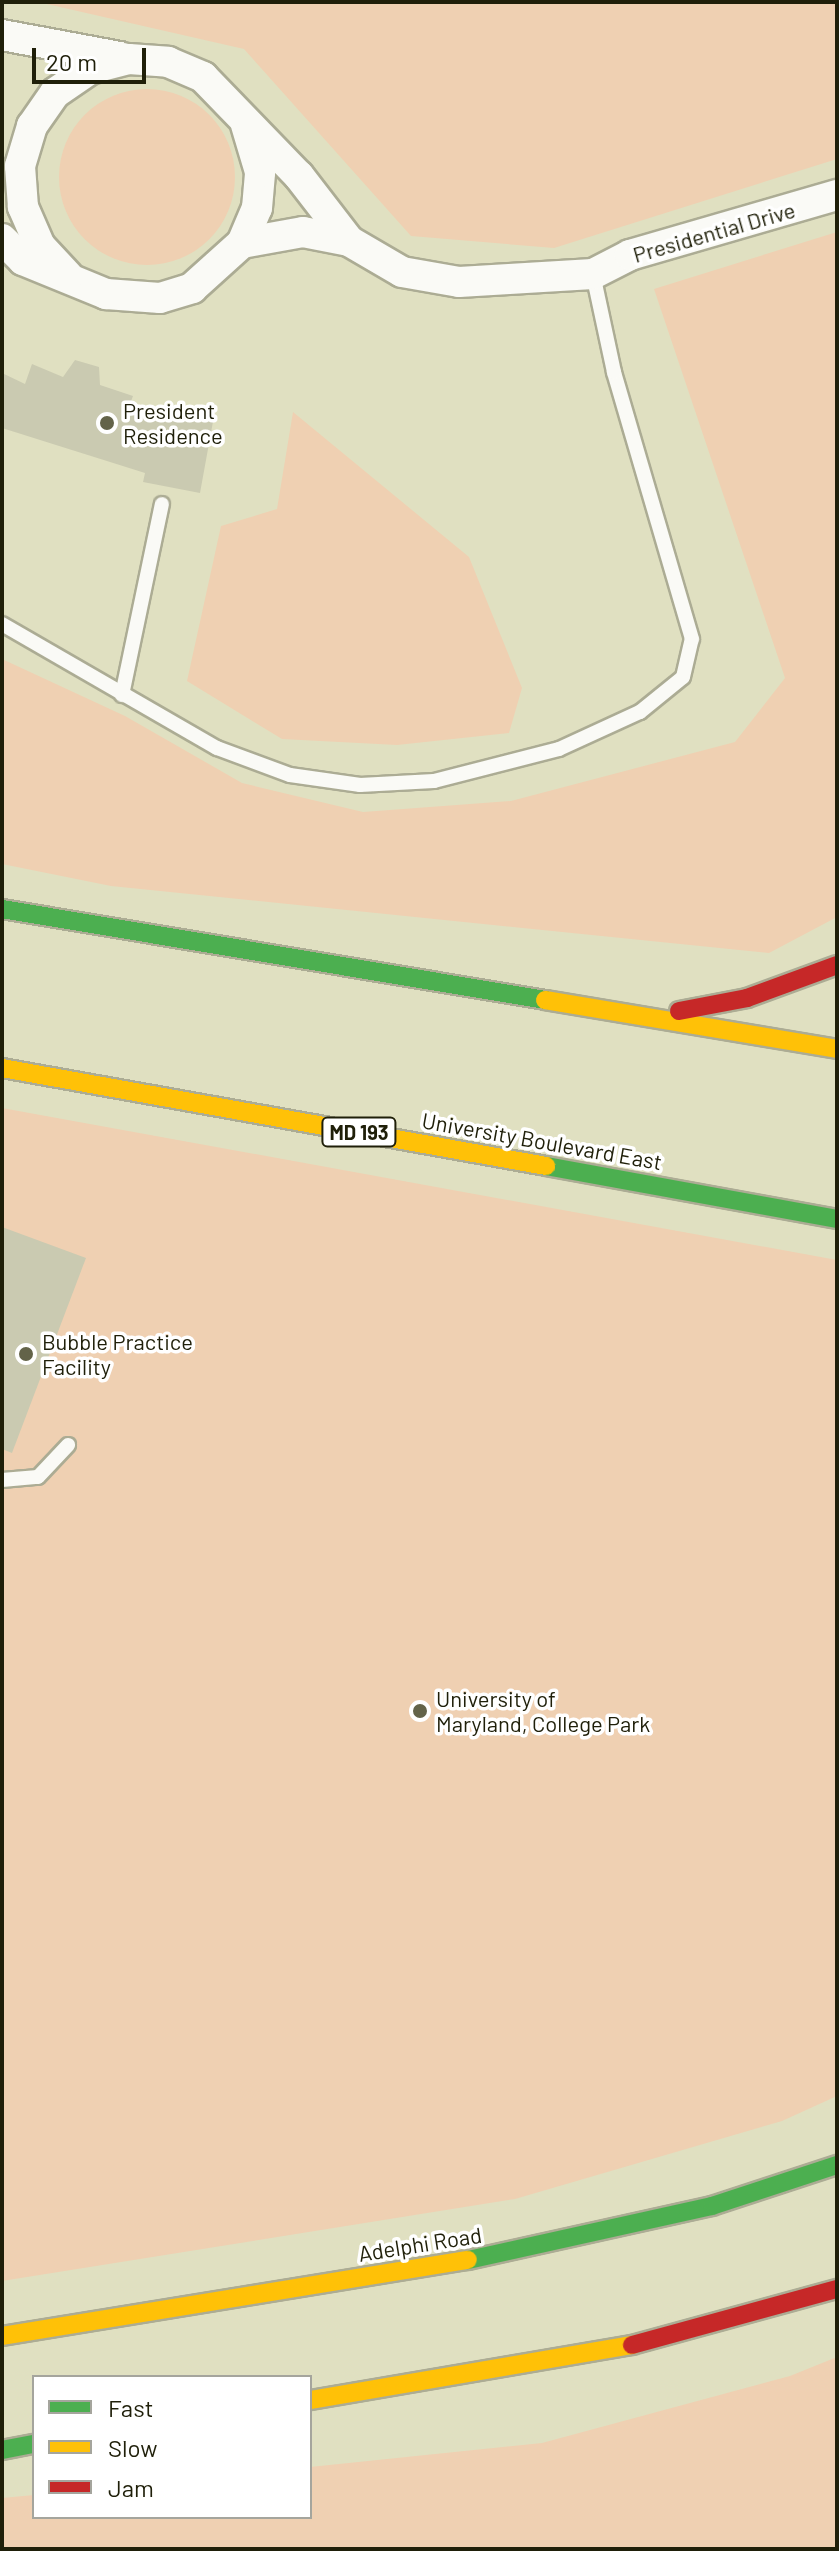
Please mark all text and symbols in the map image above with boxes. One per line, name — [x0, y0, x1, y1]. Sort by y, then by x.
scale bar — [36, 32, 150, 82]
text: 20 m — [46, 47, 97, 76]
street label: Presidential Drive — [630, 196, 798, 268]
place label: President Residence — [123, 397, 223, 448]
marker: President Residence — [98, 414, 116, 432]
street label: University Boulevard East — [420, 1107, 664, 1175]
road number: MD 193 — [321, 1116, 397, 1148]
place label: Bubble Practice Facility — [42, 1328, 193, 1380]
marker: Bubble Practice Facility — [17, 1345, 35, 1363]
place label: University of Maryland, College Park — [436, 1685, 650, 1736]
marker: University of Maryland, College Park — [411, 1702, 429, 1720]
street label: Adelphi Road — [356, 2221, 484, 2267]
legend — [32, 2375, 312, 2519]
text: Fast — [108, 2393, 153, 2422]
text: Slow — [108, 2433, 157, 2462]
text: Jam — [108, 2473, 154, 2502]

